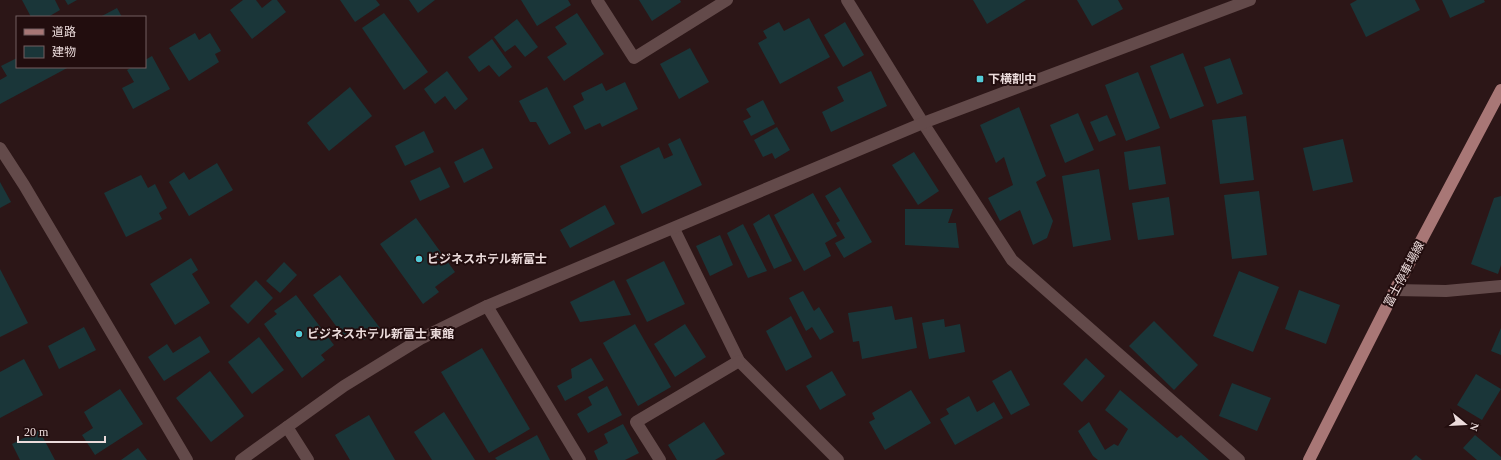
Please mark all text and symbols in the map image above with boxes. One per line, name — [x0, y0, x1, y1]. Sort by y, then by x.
legend — [16, 16, 146, 68]
text: 道路 — [52, 25, 76, 39]
text: 建物 — [52, 45, 76, 59]
place label: 下横割中 — [988, 72, 1036, 86]
marker: 下横割中 — [975, 74, 985, 84]
street label: 富士停車場線 — [1381, 239, 1427, 309]
place label: ビジネスホテル新富士 — [427, 252, 547, 266]
marker: ビジネスホテル新富士 — [414, 254, 424, 264]
place label: ビジネスホテル新富士 東館 — [307, 327, 454, 341]
marker: ビジネスホテル新富士 東館 — [294, 329, 304, 339]
north arrow — [1445, 404, 1485, 444]
scale bar — [18, 418, 105, 444]
text: N — [1468, 421, 1481, 433]
text: 20 m — [24, 425, 49, 439]

